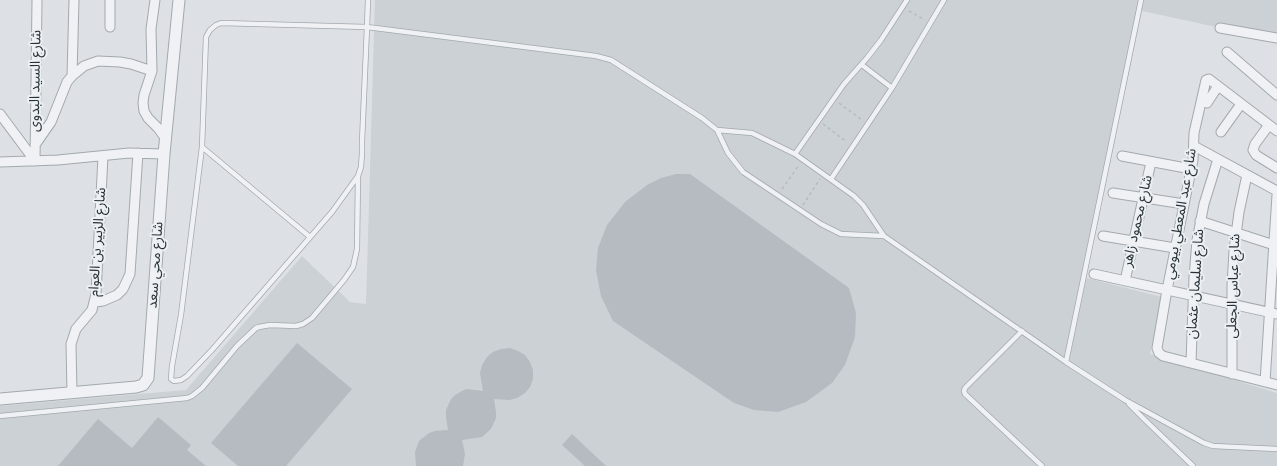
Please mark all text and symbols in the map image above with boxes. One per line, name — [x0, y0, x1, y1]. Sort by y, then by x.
street label: شارع السيد البدوى — [27, 30, 45, 132]
street label: شارع عبد المعطي بيومي — [1161, 147, 1201, 281]
street label: شارع محمود زاهر — [1119, 174, 1157, 268]
street label: شارع الزبير بن العوام — [86, 187, 110, 297]
street label: شارع محي سعد — [145, 221, 167, 309]
street label: شارع سليمان عثمان — [1184, 228, 1208, 340]
street label: شارع عباس الجعلى — [1224, 233, 1244, 339]

